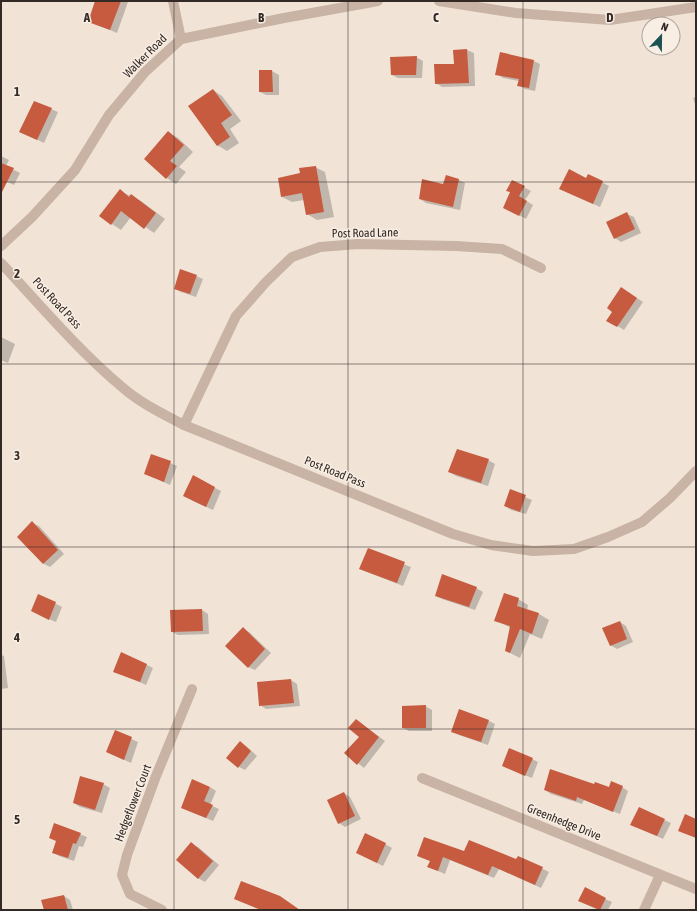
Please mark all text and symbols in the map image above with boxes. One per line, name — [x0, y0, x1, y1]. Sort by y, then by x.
text: A — [83, 10, 91, 25]
text: B — [258, 10, 265, 25]
text: C — [433, 10, 439, 25]
text: D — [606, 10, 614, 25]
north arrow — [641, 16, 681, 56]
text: N — [659, 20, 670, 34]
street label: Walker Road — [120, 31, 170, 81]
text: 1 — [14, 84, 20, 99]
street label: Post Road Lane — [331, 225, 399, 241]
text: 2 — [14, 266, 20, 281]
street label: Post Road Pass — [30, 274, 84, 332]
text: 3 — [14, 448, 20, 463]
street label: Post Road Pass — [302, 453, 368, 491]
text: 4 — [13, 630, 20, 645]
street label: Hedgeflower Court — [112, 762, 154, 844]
street label: Greenhedge Drive — [525, 801, 603, 843]
text: 5 — [14, 812, 20, 827]

